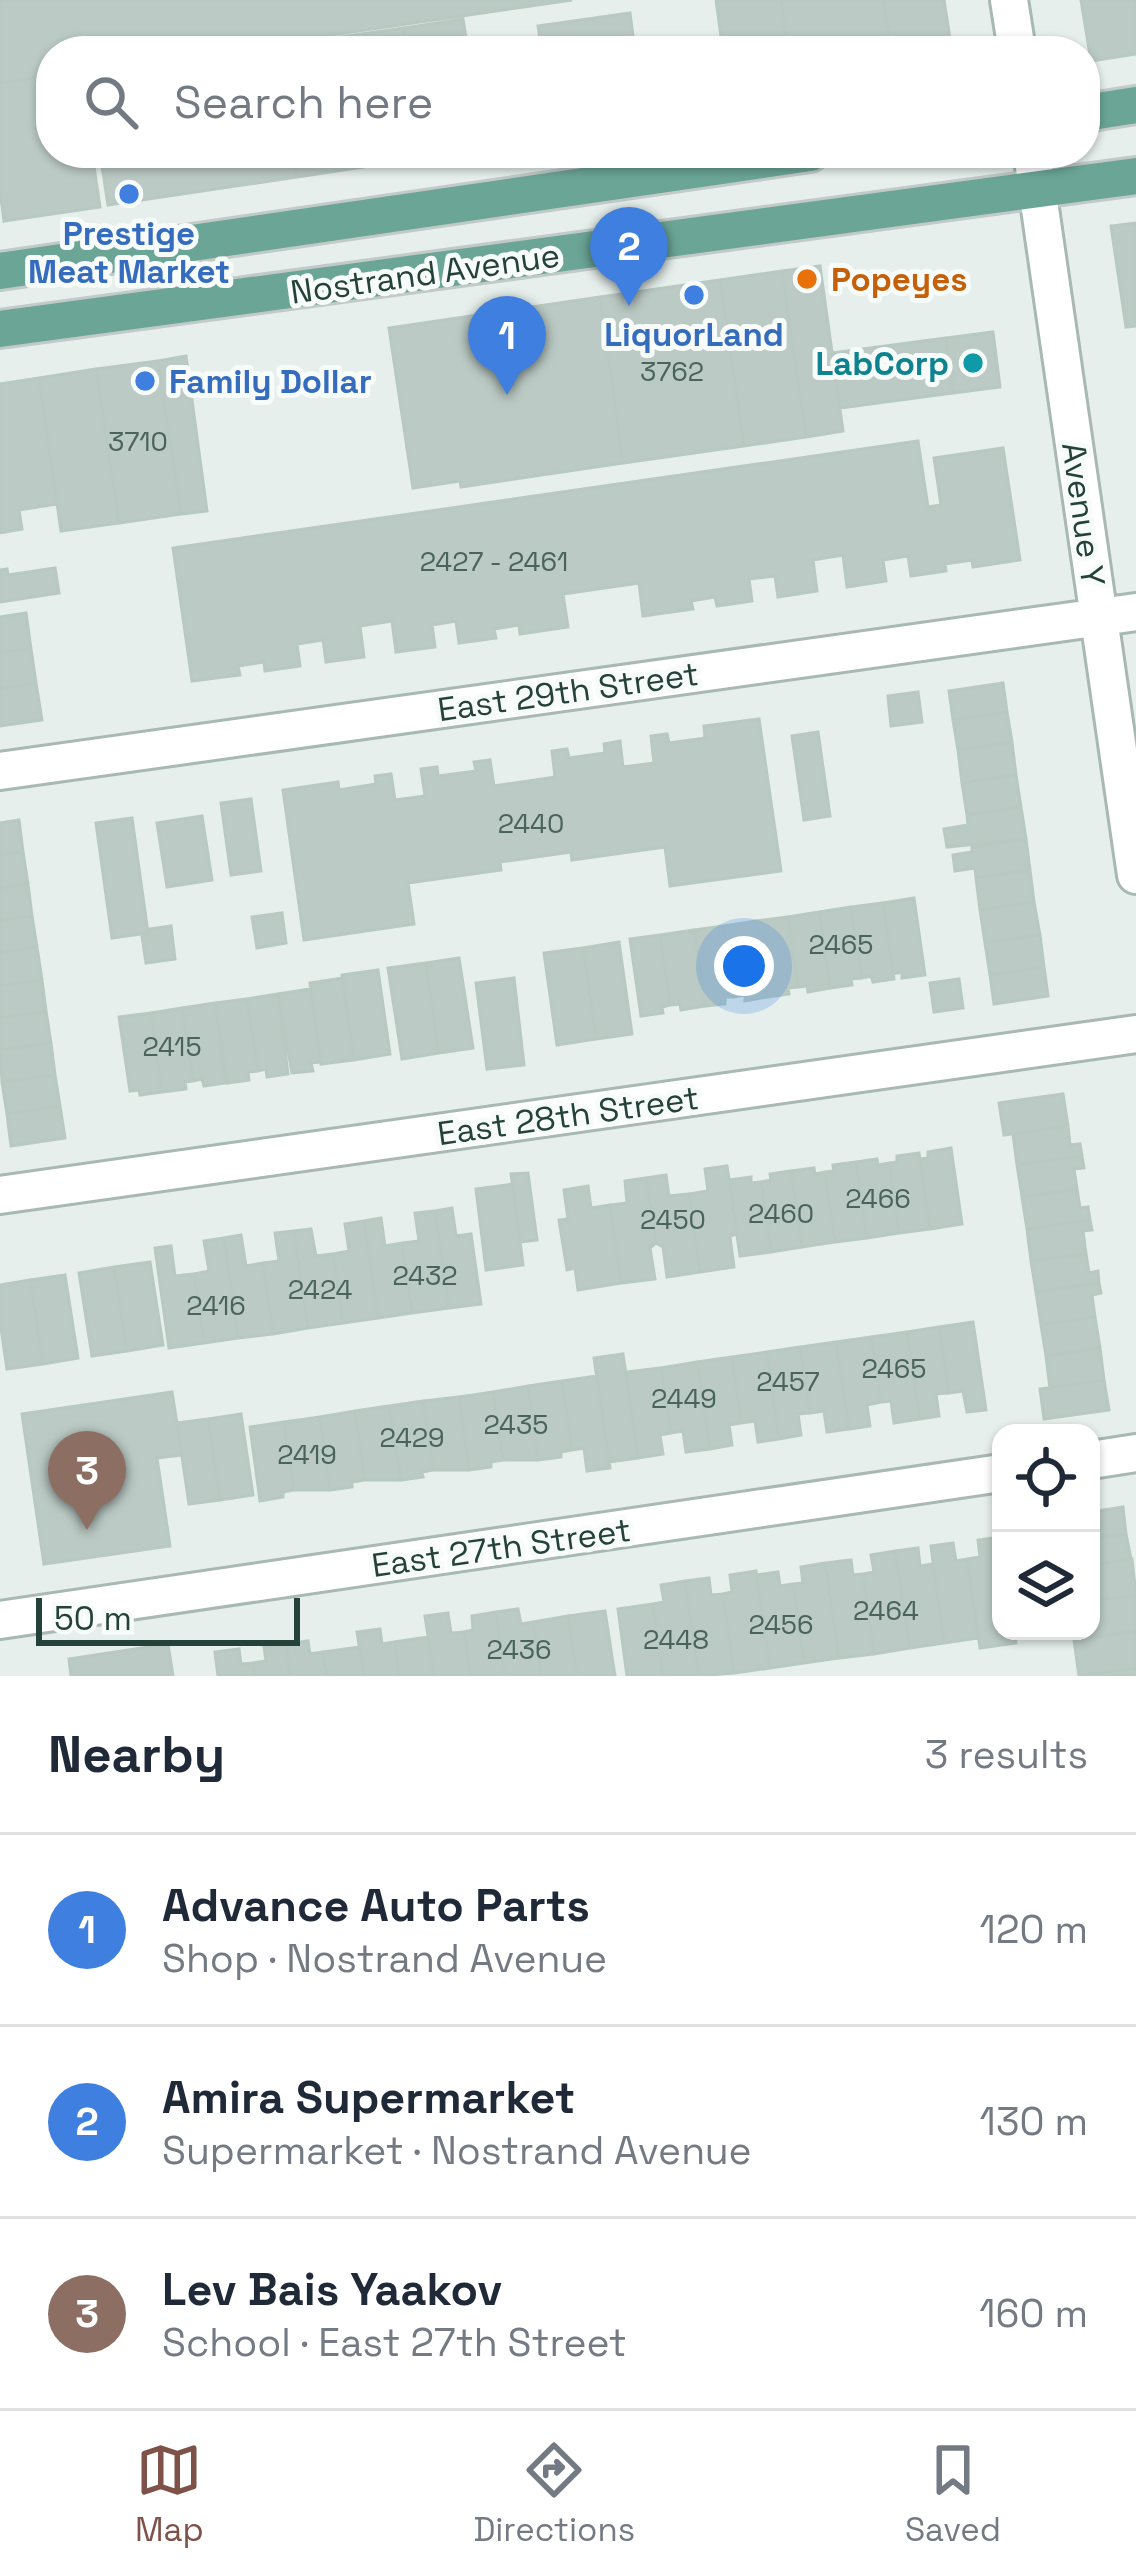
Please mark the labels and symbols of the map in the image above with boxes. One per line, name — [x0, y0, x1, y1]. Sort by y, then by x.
marker: Prestige Meat Market — [116, 181, 142, 207]
pin: 2 — [590, 207, 668, 306]
place label: Prestige Meat Market — [28, 213, 230, 293]
street label: Nostrand Avenue — [288, 234, 562, 314]
place label: Popeyes — [831, 259, 968, 301]
marker: Popeyes — [794, 266, 820, 292]
marker: LiquorLand — [681, 282, 707, 308]
pin: 1 — [468, 296, 546, 395]
place label: LiquorLand — [604, 314, 784, 356]
place label: LabCorp — [815, 343, 949, 385]
marker: LabCorp — [960, 350, 986, 376]
house number: 3762 — [640, 354, 704, 389]
place label: Family Dollar — [169, 361, 372, 403]
marker: Family Dollar — [132, 368, 158, 394]
house number: 3710 — [108, 424, 168, 459]
street label: Avenue Y — [1052, 440, 1114, 589]
house number: 2427 - 2461 — [420, 544, 568, 579]
street label: East 29th Street — [435, 653, 701, 731]
house number: 2440 — [498, 806, 564, 841]
house number: 2465 — [808, 927, 874, 962]
your location — [714, 936, 774, 996]
house number: 2415 — [142, 1029, 202, 1064]
street label: East 28th Street — [435, 1077, 701, 1155]
house number: 2466 — [845, 1181, 911, 1216]
house number: 2460 — [748, 1196, 814, 1231]
house number: 2450 — [640, 1202, 706, 1237]
house number: 2432 — [393, 1258, 457, 1293]
house number: 2424 — [288, 1272, 352, 1307]
house number: 2416 — [186, 1288, 246, 1323]
house number: 2465 — [861, 1351, 927, 1386]
house number: 2457 — [756, 1364, 820, 1399]
house number: 2449 — [651, 1381, 717, 1416]
house number: 2435 — [484, 1407, 548, 1442]
house number: 2429 — [379, 1420, 445, 1455]
pin: 3 — [48, 1431, 126, 1530]
house number: 2419 — [277, 1437, 337, 1472]
street label: East 27th Street — [369, 1509, 633, 1587]
scale bar — [36, 1592, 300, 1645]
house number: 2464 — [853, 1593, 919, 1628]
house number: 2456 — [748, 1607, 814, 1642]
house number: 2448 — [643, 1622, 709, 1657]
house number: 2436 — [486, 1632, 552, 1667]

